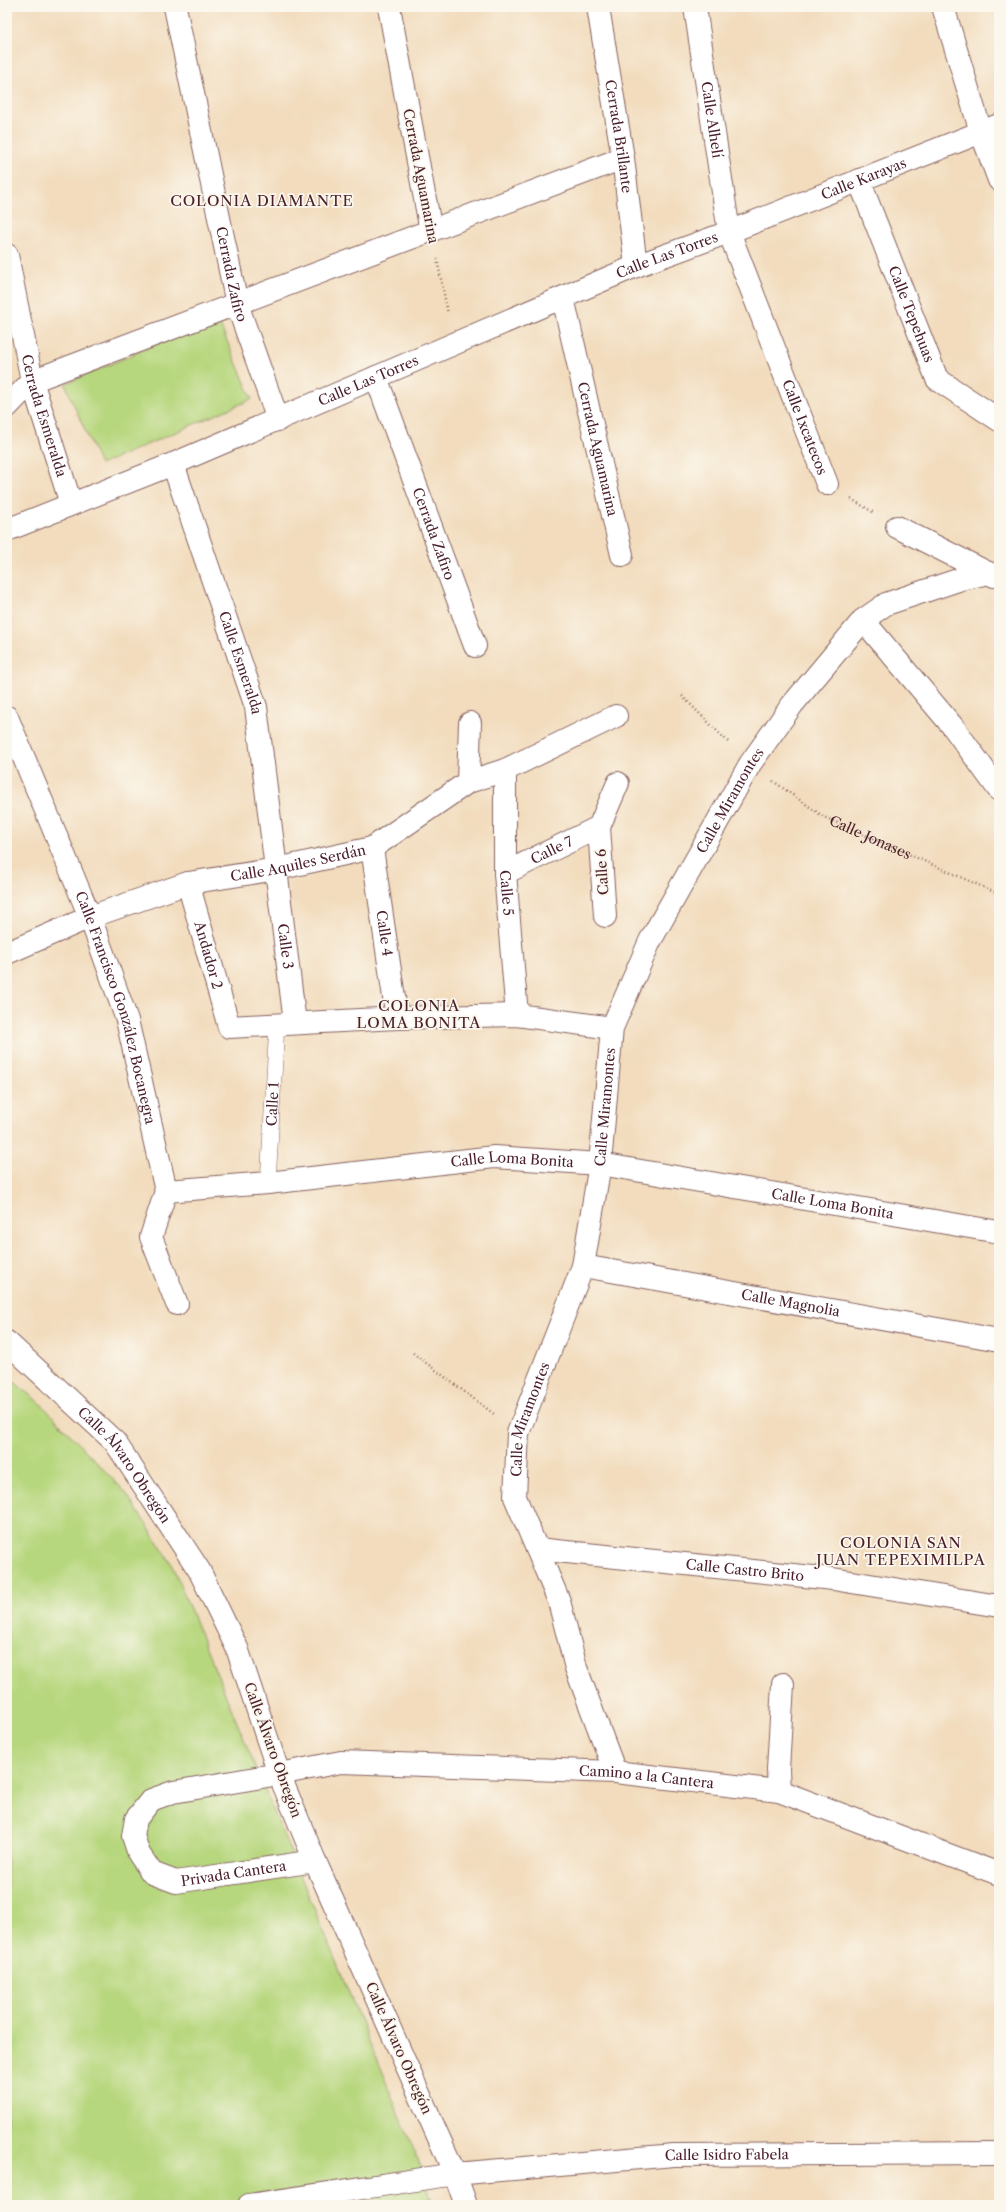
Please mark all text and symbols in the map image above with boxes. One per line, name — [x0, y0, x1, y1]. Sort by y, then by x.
street label: Cerrada Brillante — [601, 78, 636, 194]
street label: Calle Alhelí — [697, 80, 727, 159]
street label: Cerrada Aguamarina — [399, 107, 443, 246]
street label: Calle Karayas — [818, 154, 909, 204]
district label: COLONIA DIAMANTE — [170, 191, 354, 210]
street label: Cerrada Zafiro — [212, 225, 252, 324]
street label: Calle Las Torres — [613, 228, 720, 283]
street label: Calle Tepehuas — [885, 263, 939, 365]
street label: Calle Las Torres — [315, 351, 421, 410]
street label: Cerrada Esmeralda — [18, 353, 71, 480]
street label: Calle Ixcatecos — [778, 377, 832, 477]
street label: Cerrada Aguamarina — [574, 380, 622, 519]
street label: Cerrada Zafiro — [408, 485, 459, 582]
street label: Calle Esmeralda — [215, 609, 266, 716]
street label: Calle Miramontes — [692, 744, 768, 856]
street label: Calle Jonases — [827, 811, 914, 863]
street label: Calle 7 — [528, 832, 576, 868]
street label: Calle Aquiles Serdán — [229, 841, 368, 885]
street label: Calle 6 — [591, 848, 613, 896]
street label: Calle 5 — [496, 869, 518, 916]
street label: Calle Francisco González Bocanegra — [71, 888, 160, 1127]
street label: Calle 4 — [372, 909, 397, 957]
street label: Andador 2 — [190, 918, 227, 991]
street label: Calle 3 — [274, 923, 297, 970]
district label: COLONIA LOMA BONITA — [357, 996, 481, 1032]
street label: Calle Miramontes — [591, 1047, 619, 1167]
street label: Calle 1 — [262, 1082, 283, 1127]
street label: Calle Loma Bonita — [450, 1148, 575, 1171]
street label: Calle Loma Bonita — [770, 1184, 896, 1223]
street label: Calle Magnolia — [740, 1285, 842, 1321]
street label: Calle Miramontes — [507, 1360, 554, 1477]
street label: Calle Álvaro Obregón — [74, 1403, 175, 1527]
district label: COLONIA SAN JUAN TEPEXIMILPA — [814, 1533, 986, 1569]
street label: Calle Castro Brito — [685, 1555, 805, 1585]
street label: Calle Álvaro Obregón — [240, 1680, 306, 1820]
street label: Camino a la Cantera — [579, 1762, 716, 1792]
street label: Privada Cantera — [180, 1856, 288, 1890]
street label: Calle Álvaro Obregón — [362, 1979, 436, 2117]
street label: Calle Isidro Fabela — [664, 2145, 790, 2165]

